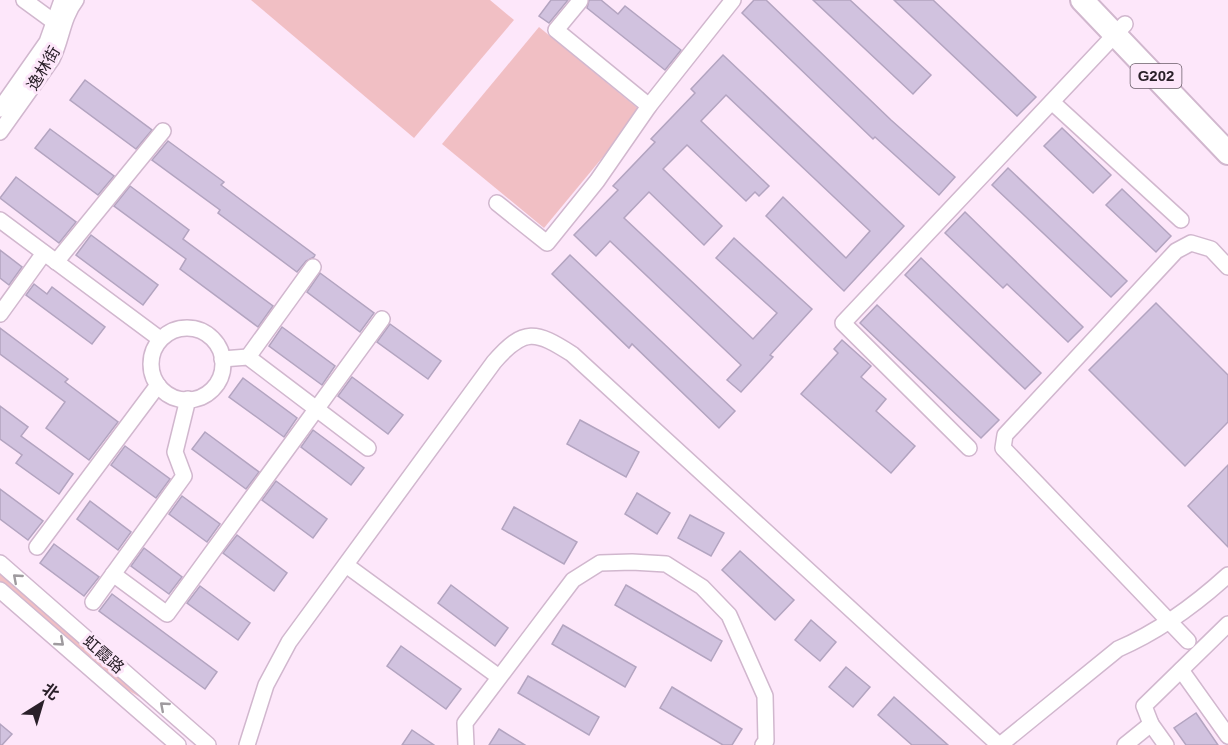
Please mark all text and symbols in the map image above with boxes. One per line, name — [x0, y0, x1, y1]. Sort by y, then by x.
street label: 逸林街 — [24, 43, 63, 93]
road number: G202 — [1130, 64, 1182, 88]
one-way arrow — [13, 574, 24, 585]
street label: 虹霞路 — [80, 632, 127, 677]
one-way arrow — [53, 635, 64, 646]
north arrow — [12, 673, 72, 733]
text: 北 — [39, 680, 62, 703]
one-way arrow — [160, 703, 171, 714]

